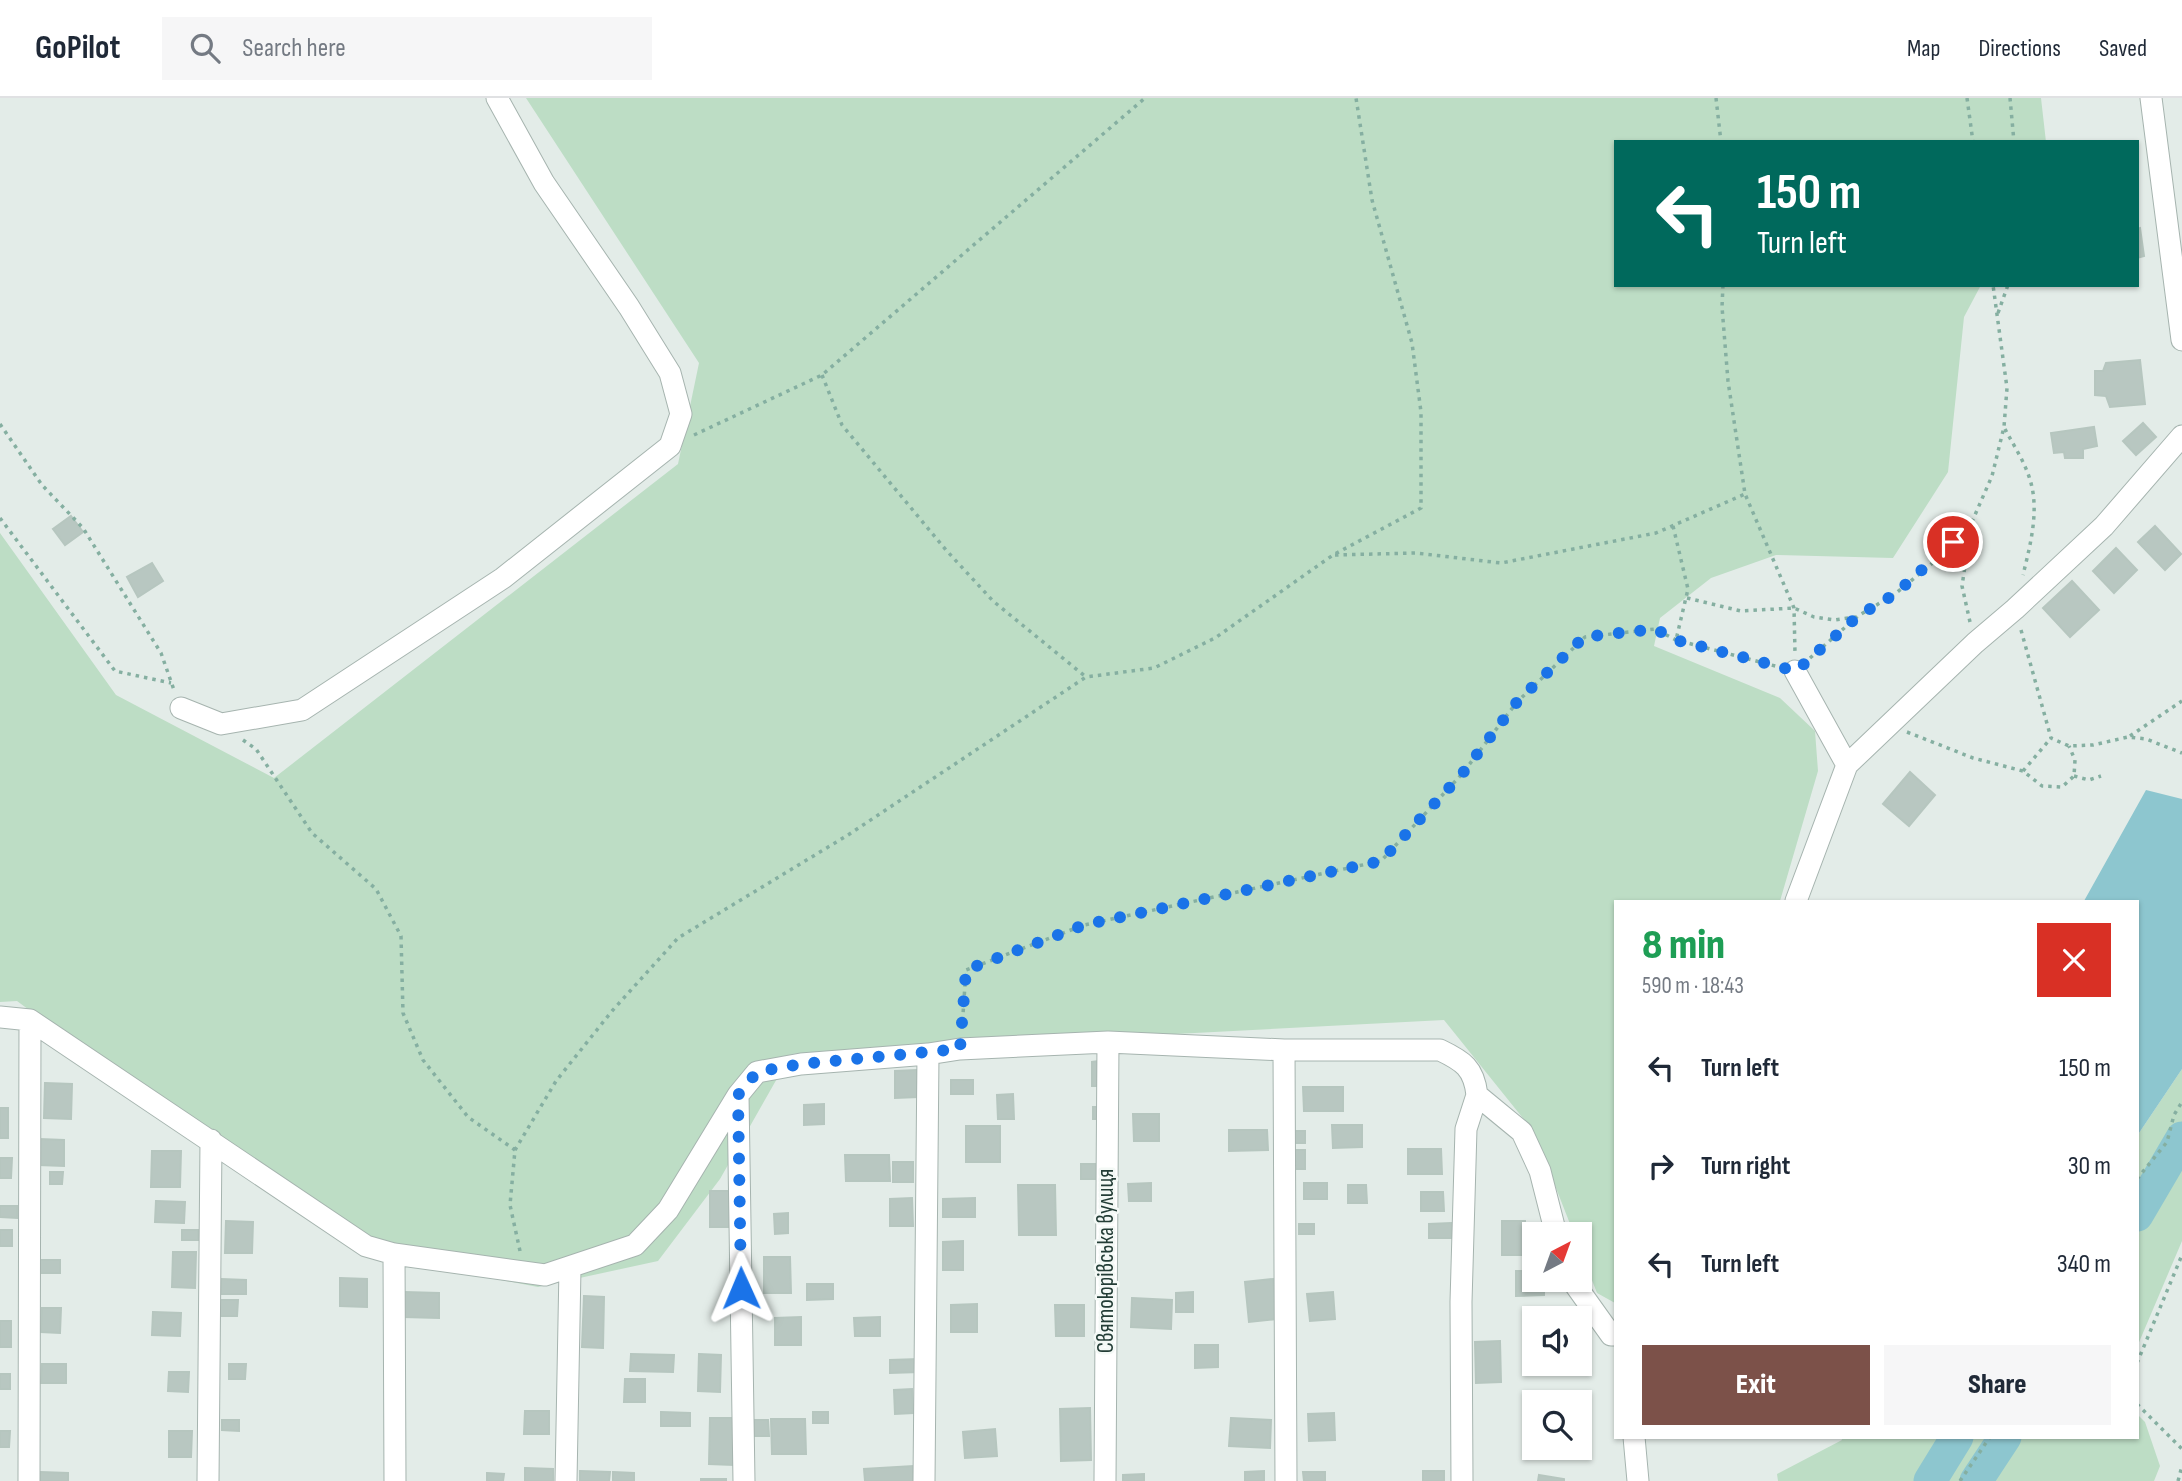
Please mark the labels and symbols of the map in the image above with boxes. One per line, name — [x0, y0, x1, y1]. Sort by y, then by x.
pin — [1923, 512, 1983, 572]
street label: Святоюрівська вулиця — [1092, 1169, 1120, 1353]
north arrow — [1522, 1222, 1592, 1292]
position arrow — [704, 1251, 778, 1325]

